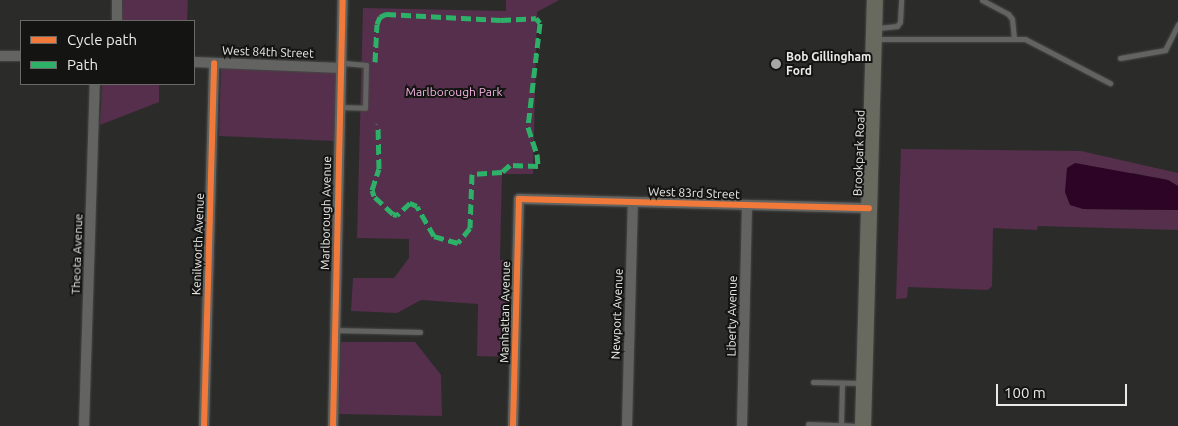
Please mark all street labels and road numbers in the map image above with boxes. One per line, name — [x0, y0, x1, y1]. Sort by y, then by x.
street label: West 84th Street — [222, 43, 314, 61]
street label: Brookpark Road — [850, 110, 868, 196]
street label: Marlborough Avenue — [318, 156, 334, 270]
street label: West 83rd Street — [648, 184, 740, 202]
street label: Kenilworth Avenue — [189, 193, 207, 295]
street label: Theota Avenue — [68, 213, 86, 295]
street label: Manhattan Avenue — [497, 261, 513, 363]
street label: Newport Avenue — [608, 268, 626, 360]
street label: Liberty Avenue — [724, 275, 740, 357]

